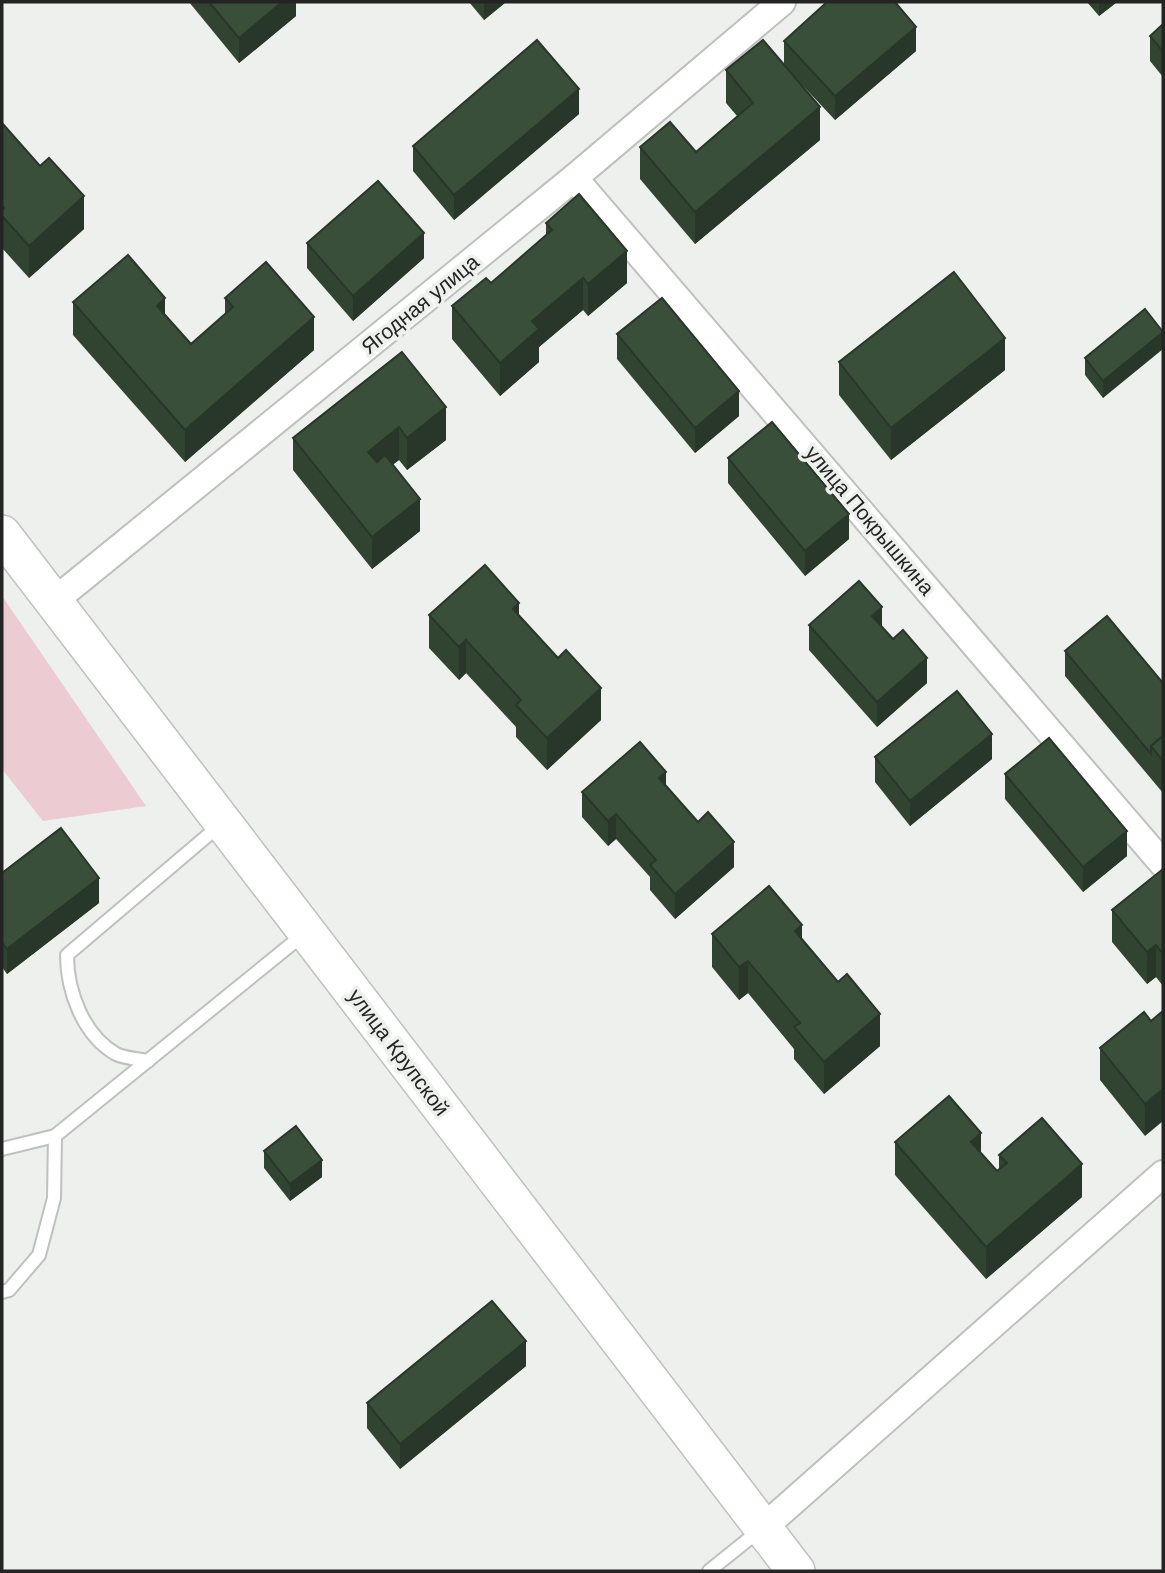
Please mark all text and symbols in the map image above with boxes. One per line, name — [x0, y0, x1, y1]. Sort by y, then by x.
street label: Ягодная улица — [357, 250, 483, 358]
street label: улица Покрышкина — [801, 441, 939, 599]
street label: улица Крупской — [344, 984, 454, 1120]

